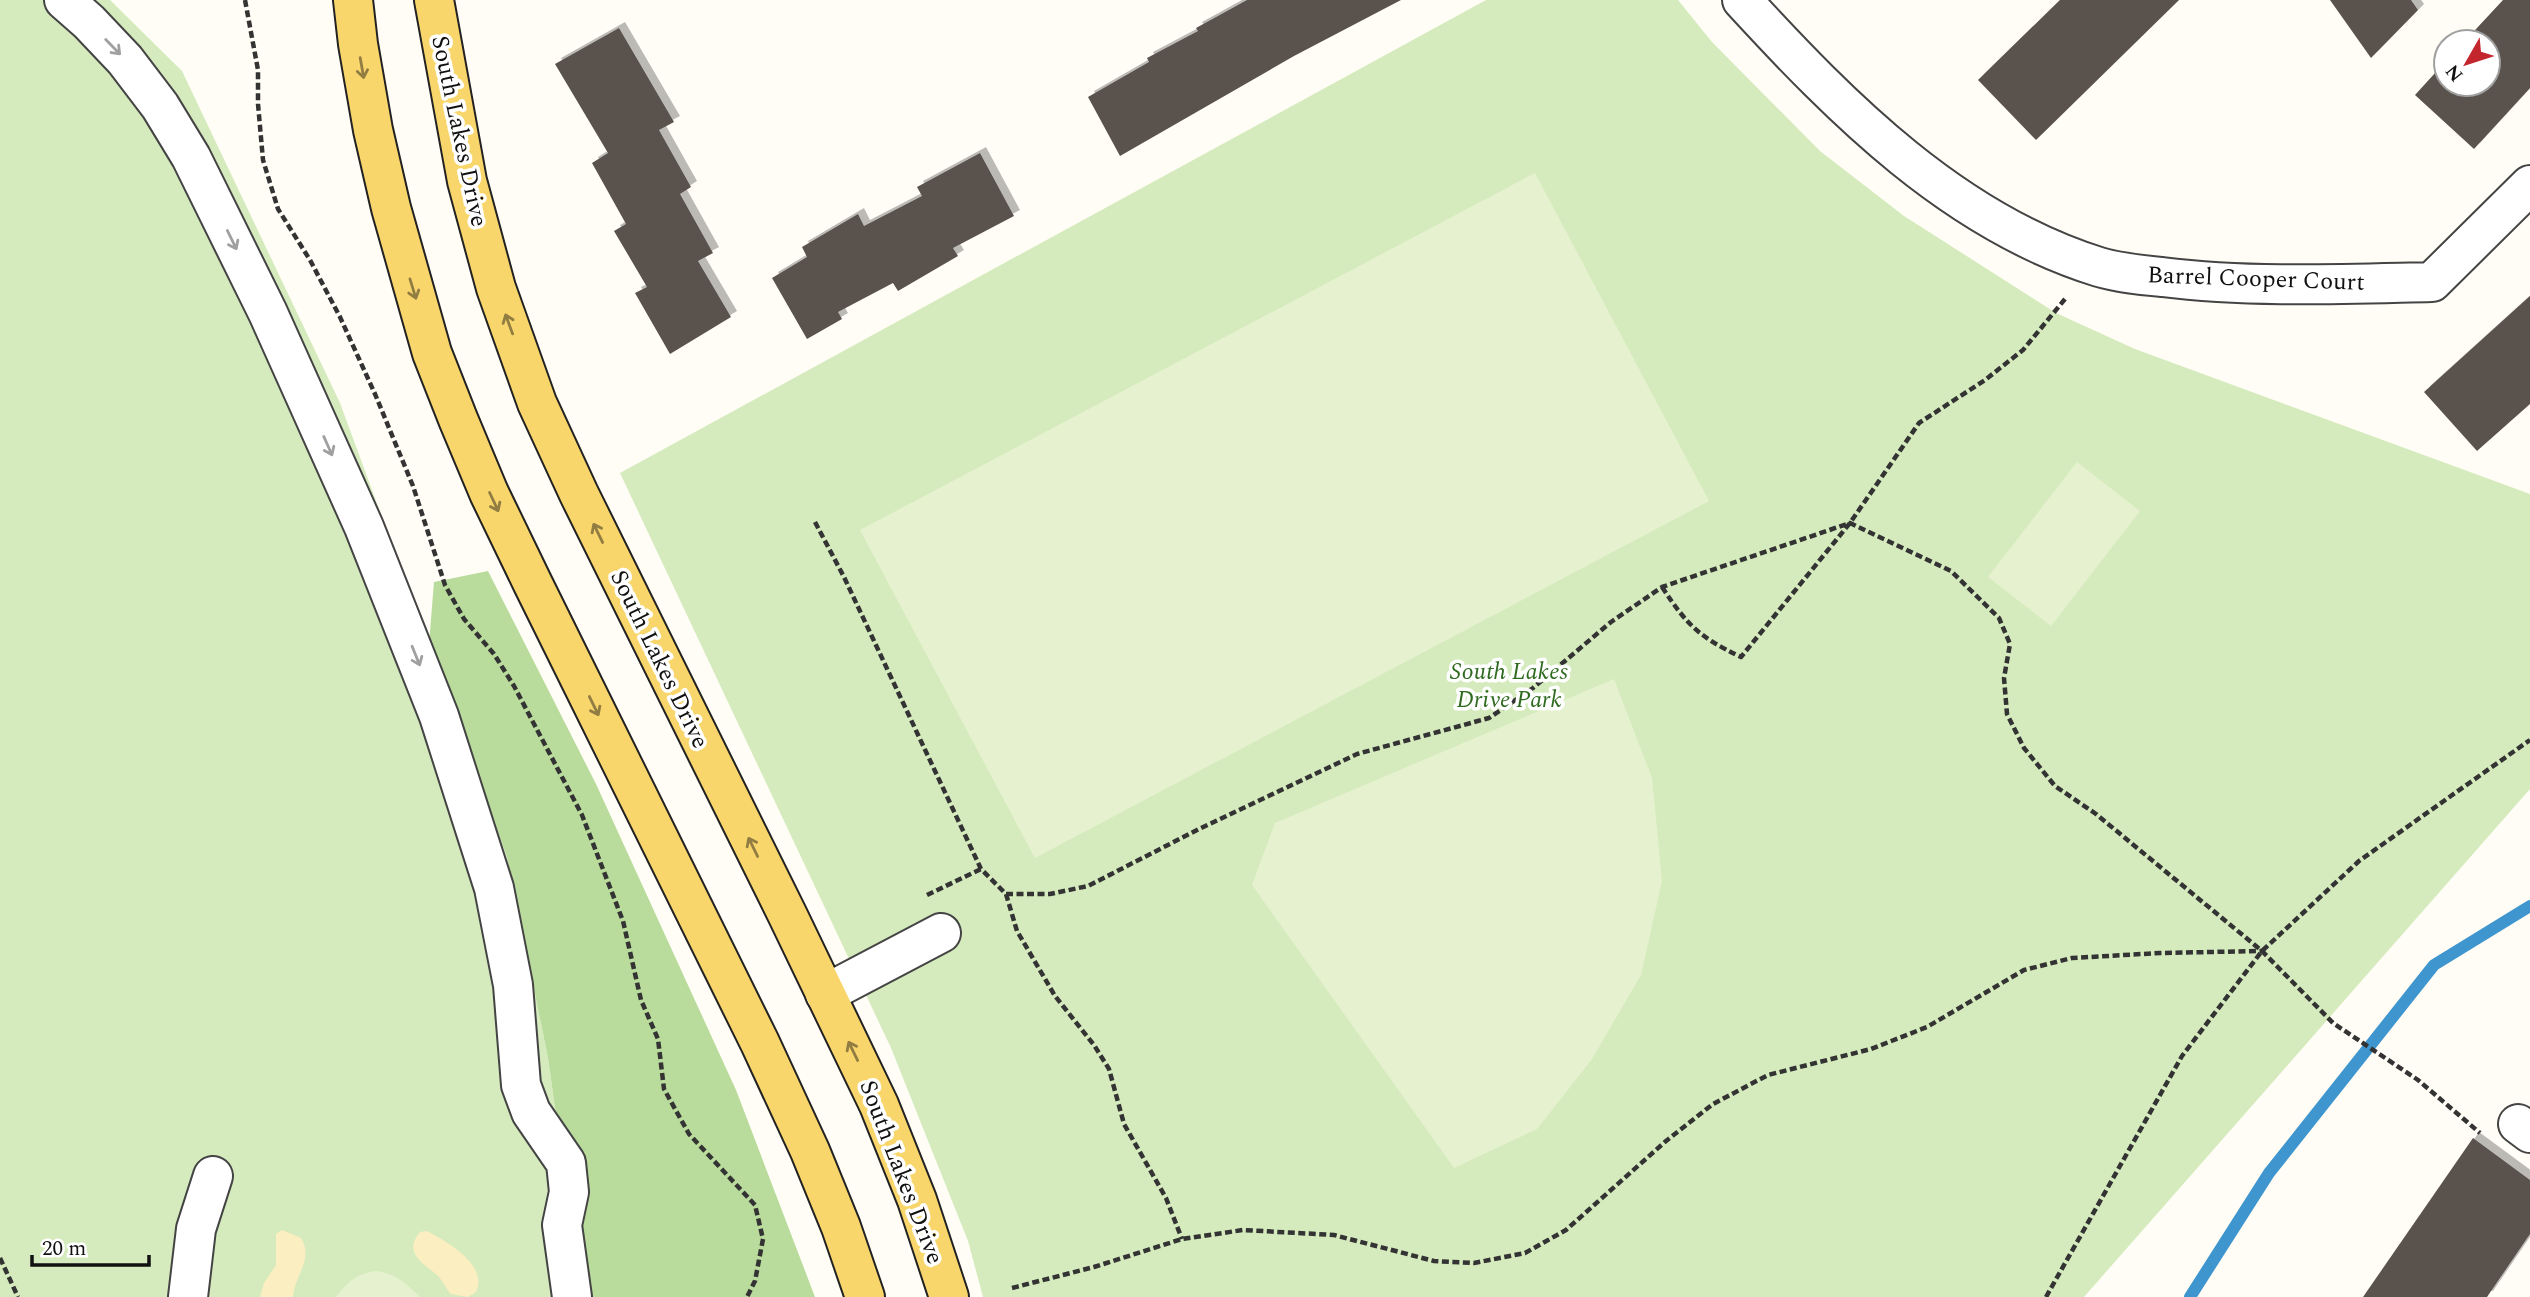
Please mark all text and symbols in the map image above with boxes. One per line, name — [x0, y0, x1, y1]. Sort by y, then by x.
north arrow — [2432, 28, 2502, 98]
street label: South Lakes Drive — [421, 32, 497, 230]
one-way arrow — [104, 38, 121, 55]
one-way arrow — [356, 56, 369, 79]
text: N — [2439, 58, 2471, 88]
one-way arrow — [226, 229, 239, 250]
street label: Barrel Cooper Court — [2147, 257, 2365, 301]
one-way arrow — [407, 278, 420, 300]
one-way arrow — [502, 313, 514, 335]
one-way arrow — [322, 435, 335, 456]
one-way arrow — [488, 491, 501, 512]
one-way arrow — [590, 523, 604, 544]
street label: South Lakes Drive — [600, 564, 718, 755]
one-way arrow — [410, 644, 423, 666]
park label: South Lakes Drive Park — [1450, 654, 1569, 718]
one-way arrow — [587, 695, 601, 716]
one-way arrow — [746, 837, 760, 858]
one-way arrow — [846, 1041, 859, 1062]
street label: South Lakes Drive — [849, 1075, 953, 1270]
scale bar — [32, 1224, 149, 1268]
text: 20 m — [42, 1233, 86, 1265]

